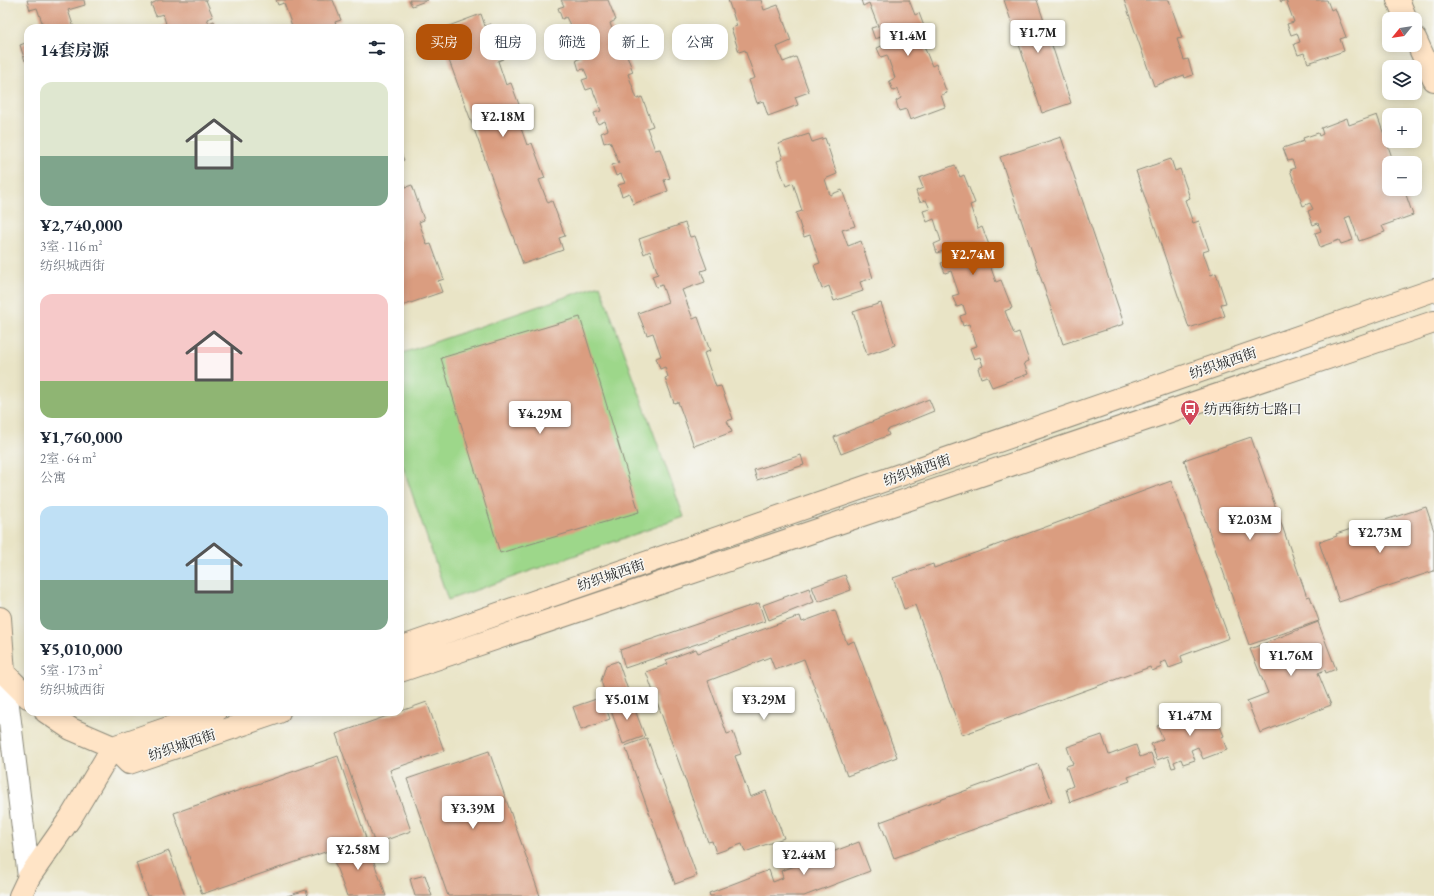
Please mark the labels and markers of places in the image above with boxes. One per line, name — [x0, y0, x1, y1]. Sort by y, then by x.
pin: ¥1.7M — [1010, 20, 1066, 54]
pin: ¥1.4M — [880, 23, 936, 57]
pin: ¥2.18M — [470, 104, 536, 138]
pin: ¥2.74M — [940, 242, 1006, 276]
bus stop icon: 纺西街纺七路口 — [1179, 398, 1201, 426]
place label: 纺西街纺七路口 — [1204, 400, 1302, 418]
pin: ¥4.29M — [507, 401, 573, 435]
pin: ¥2.03M — [1217, 507, 1283, 541]
pin: ¥2.73M — [1347, 520, 1413, 554]
pin: ¥1.76M — [1258, 643, 1324, 677]
pin: ¥5.01M — [594, 687, 660, 721]
pin: ¥3.29M — [731, 687, 797, 721]
pin: ¥1.47M — [1157, 703, 1223, 737]
pin: ¥3.39M — [440, 796, 506, 830]
pin: ¥2.58M — [325, 837, 391, 871]
pin: ¥2.44M — [771, 842, 837, 876]

